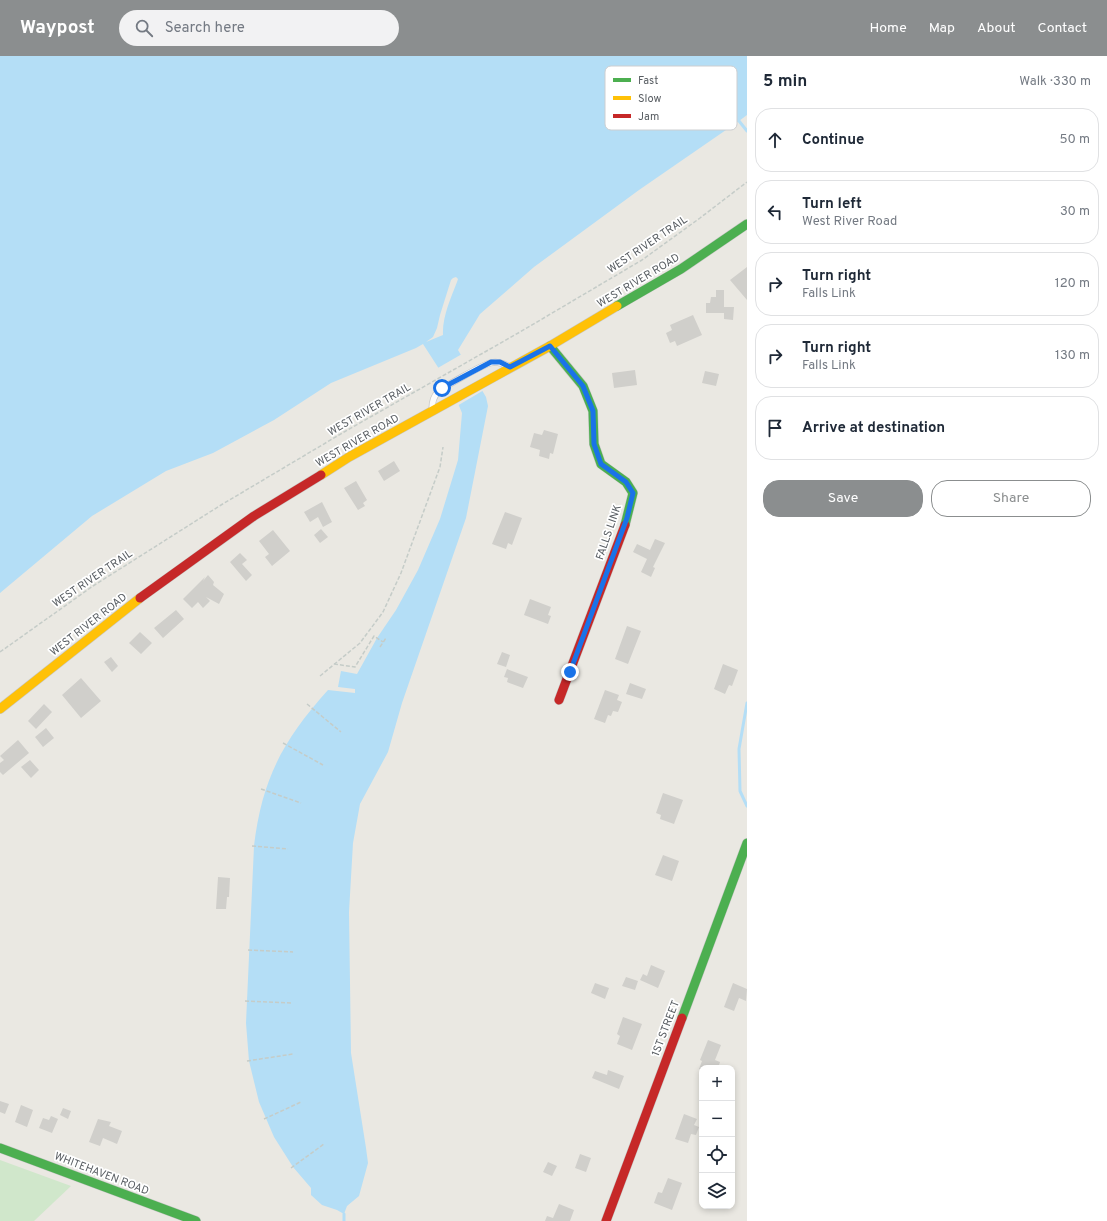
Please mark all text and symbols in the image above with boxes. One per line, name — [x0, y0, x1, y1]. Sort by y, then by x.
search box — [119, 10, 399, 46]
text: Waypost — [20, 16, 95, 40]
icon: search — [133, 17, 155, 39]
text: Search here — [165, 19, 245, 38]
text: Home — [870, 20, 907, 37]
text: Map — [929, 20, 955, 37]
text: About — [977, 20, 1016, 37]
text: Contact — [1038, 20, 1087, 37]
legend — [605, 66, 737, 130]
text: 5 min — [763, 71, 807, 93]
text: Fast — [638, 74, 658, 88]
text: Walk · 330 m — [1019, 74, 1091, 90]
text: Slow — [638, 92, 661, 106]
text: Jam — [638, 110, 659, 124]
icon: ahead — [764, 129, 786, 151]
text: Continue — [802, 131, 864, 150]
text: 50 m — [1060, 132, 1090, 148]
text: Turn left — [802, 195, 862, 214]
icon: left — [764, 201, 786, 223]
text: 30 m — [1060, 204, 1090, 220]
street label: WEST RIVER TRAIL — [605, 213, 690, 277]
text: West River Road — [802, 214, 897, 230]
street label: WEST RIVER ROAD — [595, 251, 682, 311]
text: Turn right — [802, 267, 871, 286]
icon: right — [764, 273, 786, 295]
text: 120 m — [1055, 276, 1090, 292]
text: Falls Link — [802, 286, 856, 302]
text: Turn right — [802, 339, 871, 358]
icon: right — [764, 345, 786, 367]
text: 130 m — [1055, 348, 1090, 364]
text: Falls Link — [802, 358, 856, 374]
route start — [433, 379, 451, 397]
street label: WEST RIVER TRAIL — [325, 380, 414, 439]
street label: WEST RIVER ROAD — [313, 411, 402, 470]
icon: arrive — [764, 417, 786, 439]
text: Arrive at destination — [802, 419, 945, 438]
button: Save — [763, 480, 923, 517]
button: Share — [931, 480, 1091, 517]
street label: FALLS LINK — [593, 503, 625, 562]
street label: WEST RIVER TRAIL — [50, 547, 135, 611]
street label: WEST RIVER ROAD — [47, 590, 130, 659]
route end — [561, 663, 579, 681]
street label: 1ST STREET — [649, 998, 683, 1058]
map controls — [699, 1065, 735, 1209]
button: + — [699, 1065, 735, 1101]
button: − — [699, 1101, 735, 1137]
button: locate — [699, 1137, 735, 1173]
street label: WHITEHAVEN ROAD — [52, 1149, 151, 1198]
button: layers — [699, 1173, 735, 1209]

